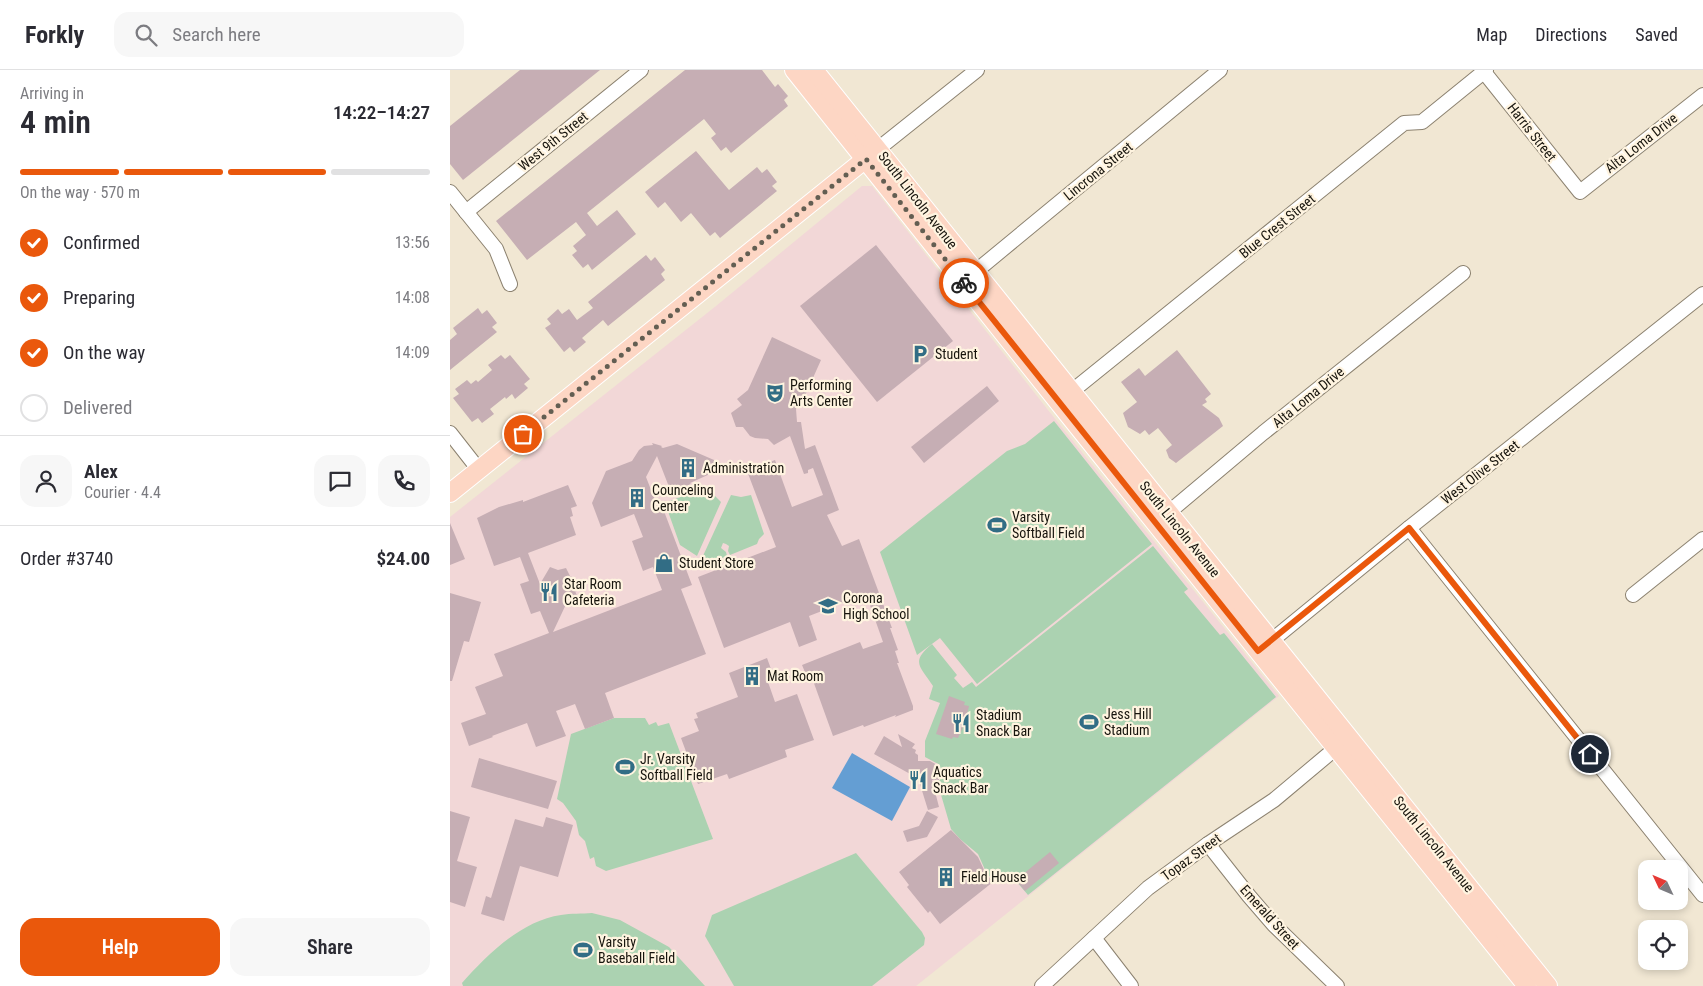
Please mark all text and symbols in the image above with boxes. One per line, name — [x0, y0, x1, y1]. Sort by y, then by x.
search box — [114, 12, 464, 57]
text: Forkly — [25, 21, 84, 49]
icon: search — [132, 21, 160, 49]
text: Search here — [172, 23, 261, 46]
text: Map — [1476, 24, 1507, 45]
text: Directions — [1535, 24, 1607, 45]
text: Saved — [1635, 24, 1678, 45]
text: Arriving in — [20, 84, 84, 103]
street label: Harris Street — [1504, 100, 1560, 164]
text: 14:22–14:27 — [333, 101, 430, 124]
text: 4 min — [20, 103, 91, 141]
street label: West 9th Street — [515, 108, 591, 174]
street label: Alta Loma Drive — [1602, 110, 1681, 176]
street label: Lincrona Street — [1060, 138, 1136, 204]
street label: South Lincoln Avenue — [875, 148, 961, 252]
text: On the way · 570 m — [20, 183, 140, 202]
street label: Blue Crest Street — [1236, 191, 1318, 261]
icon: check — [20, 229, 48, 257]
text: Confirmed — [63, 231, 140, 254]
text: 13:56 — [395, 233, 430, 252]
courier — [939, 258, 989, 308]
icon: bike — [950, 269, 978, 297]
icon: check — [20, 284, 48, 312]
text: Preparing — [63, 286, 135, 309]
text: 14:08 — [395, 288, 430, 307]
icon: check — [20, 339, 48, 367]
text: On the way — [63, 341, 145, 364]
text: 14:09 — [395, 343, 430, 362]
parking icon: Student — [909, 343, 931, 365]
place label: Student — [935, 346, 978, 362]
street label: Alta Loma Drive — [1269, 363, 1347, 431]
place label: Performing Arts Center — [790, 377, 853, 409]
theatre icon: Performing Arts Center — [764, 382, 786, 404]
text: Delivered — [63, 396, 132, 419]
pin — [502, 413, 544, 455]
icon: bag — [509, 420, 537, 448]
street label: West Olive Street — [1438, 437, 1522, 507]
button: person — [20, 455, 72, 507]
button: chat — [314, 455, 366, 507]
button: phone — [378, 455, 430, 507]
building icon: Administration — [677, 457, 699, 479]
text: Alex — [84, 460, 118, 483]
place label: Administration — [703, 460, 784, 476]
street label: South Lincoln Avenue — [1136, 478, 1224, 581]
place label: Counceling Center — [652, 482, 714, 514]
text: Courier · 4.4 — [84, 483, 161, 502]
building icon: Counceling Center — [626, 487, 648, 509]
place label: Varsity Softball Field — [1012, 509, 1085, 541]
sports icon: Varsity Softball Field — [986, 514, 1008, 536]
text: Order #3740 — [20, 547, 113, 570]
text: $24.00 — [376, 547, 430, 570]
shop icon: Student Store — [653, 552, 675, 574]
place label: Student Store — [679, 555, 754, 571]
place label: Star Room Cafeteria — [564, 576, 622, 608]
restaurant icon: Star Room Cafeteria — [538, 581, 560, 603]
place label: Corona High School — [843, 590, 910, 622]
school or university icon: Corona High School — [817, 595, 839, 617]
building icon: Mat Room — [741, 665, 763, 687]
place label: Mat Room — [767, 668, 824, 684]
place label: Jess Hill Stadium — [1104, 706, 1152, 738]
place label: Stadium Snack Bar — [976, 707, 1031, 739]
sports icon: Jess Hill Stadium — [1078, 711, 1100, 733]
restaurant icon: Stadium Snack Bar — [950, 712, 972, 734]
pin — [1569, 733, 1611, 775]
icon: home — [1576, 740, 1604, 768]
place label: Jr. Varsity Softball Field — [640, 751, 713, 783]
sports icon: Jr. Varsity Softball Field — [614, 756, 636, 778]
place label: Aquatics Snack Bar — [933, 764, 988, 796]
restaurant icon: Aquatics Snack Bar — [907, 769, 929, 791]
street label: South Lincoln Avenue — [1390, 793, 1478, 896]
street label: Topaz Street — [1158, 830, 1224, 884]
north arrow — [1638, 860, 1688, 910]
map controls — [1638, 860, 1688, 970]
building icon: Field House — [935, 866, 957, 888]
place label: Field House — [961, 869, 1027, 885]
street label: Emerald Street — [1237, 882, 1303, 952]
button: Help — [20, 918, 220, 976]
button: Share — [230, 918, 430, 976]
button: locate — [1638, 920, 1688, 970]
place label: Varsity Baseball Field — [598, 934, 675, 966]
sports icon: Varsity Baseball Field — [572, 939, 594, 961]

